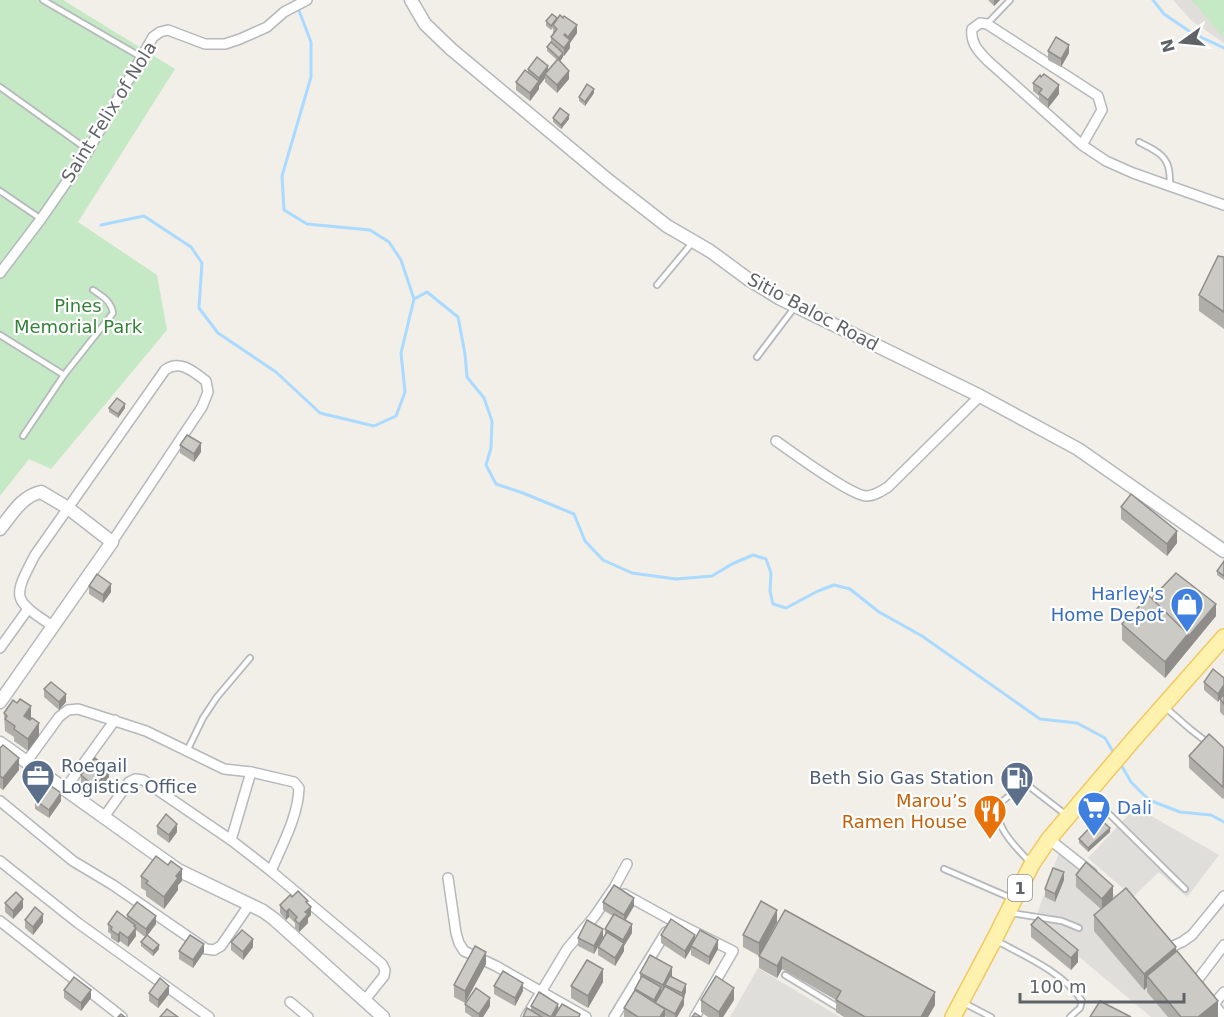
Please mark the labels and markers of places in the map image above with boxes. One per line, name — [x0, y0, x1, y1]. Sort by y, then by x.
place label: Harley's Home Depot — [1051, 583, 1164, 625]
shop icon: Harley's Home Depot — [1169, 586, 1205, 633]
place label: Roegail Logistics Office — [61, 755, 197, 797]
office icon: Roegail Logistics Office — [20, 758, 56, 805]
fuel station icon: Beth Sio Gas Station — [999, 760, 1035, 807]
place label: Beth Sio Gas Station — [809, 767, 994, 788]
place label: Marou’s Ramen House — [842, 790, 967, 832]
supermarket icon: Dali — [1076, 790, 1112, 837]
restaurant icon: Marou’s Ramen House — [972, 793, 1008, 840]
place label: Dali — [1117, 797, 1152, 818]

